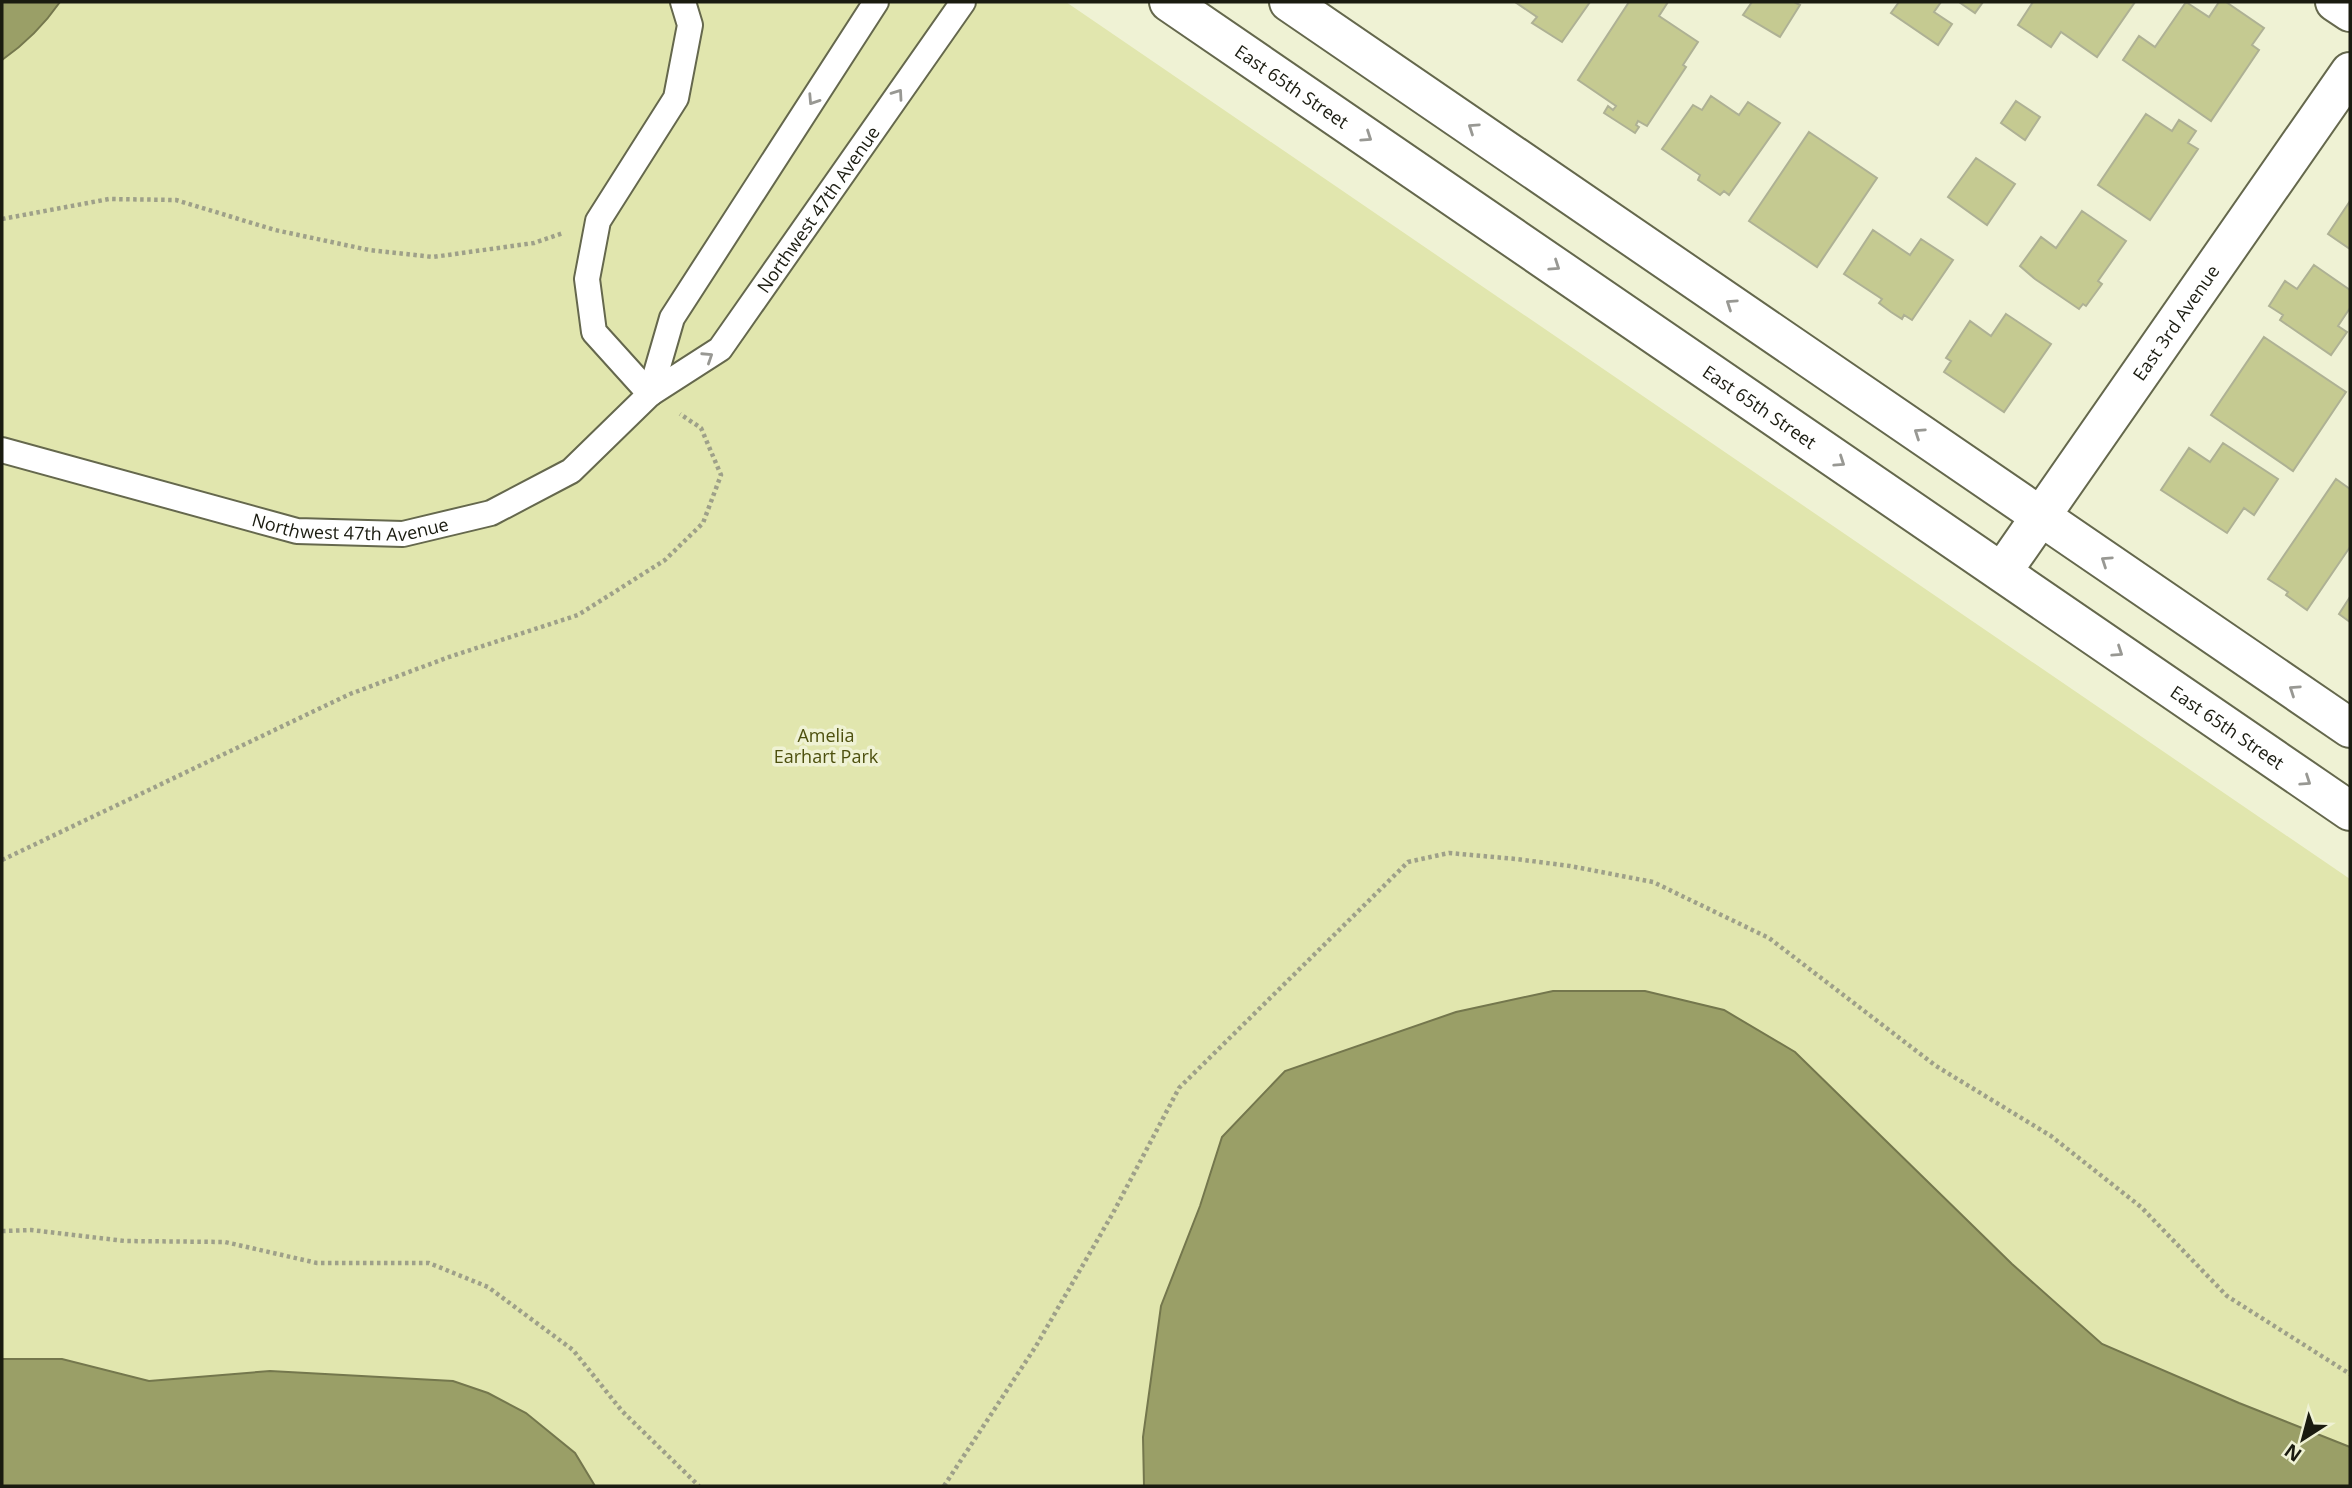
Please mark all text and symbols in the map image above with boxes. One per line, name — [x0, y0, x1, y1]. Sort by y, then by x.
street label: East 65th Street — [1230, 39, 1353, 134]
one-way arrow — [890, 89, 902, 102]
one-way arrow — [808, 93, 821, 106]
street label: Northwest 47th Avenue — [751, 121, 885, 297]
one-way arrow — [1468, 124, 1481, 136]
one-way arrow — [1359, 129, 1372, 141]
one-way arrow — [1547, 258, 1560, 271]
street label: East 3rd Avenue — [2127, 260, 2224, 385]
one-way arrow — [1726, 300, 1739, 312]
one-way arrow — [700, 352, 713, 365]
street label: East 65th Street — [1698, 359, 1821, 454]
one-way arrow — [1913, 428, 1926, 441]
one-way arrow — [1833, 454, 1846, 467]
street label: Northwest 47th Avenue — [249, 507, 451, 546]
one-way arrow — [2101, 557, 2114, 569]
one-way arrow — [2111, 644, 2124, 657]
street label: East 65th Street — [2166, 680, 2289, 774]
one-way arrow — [2289, 686, 2302, 698]
park label: Amelia Earhart Park — [774, 723, 879, 768]
one-way arrow — [2298, 773, 2311, 785]
north arrow — [2268, 1404, 2338, 1474]
text: N — [2279, 1438, 2307, 1468]

